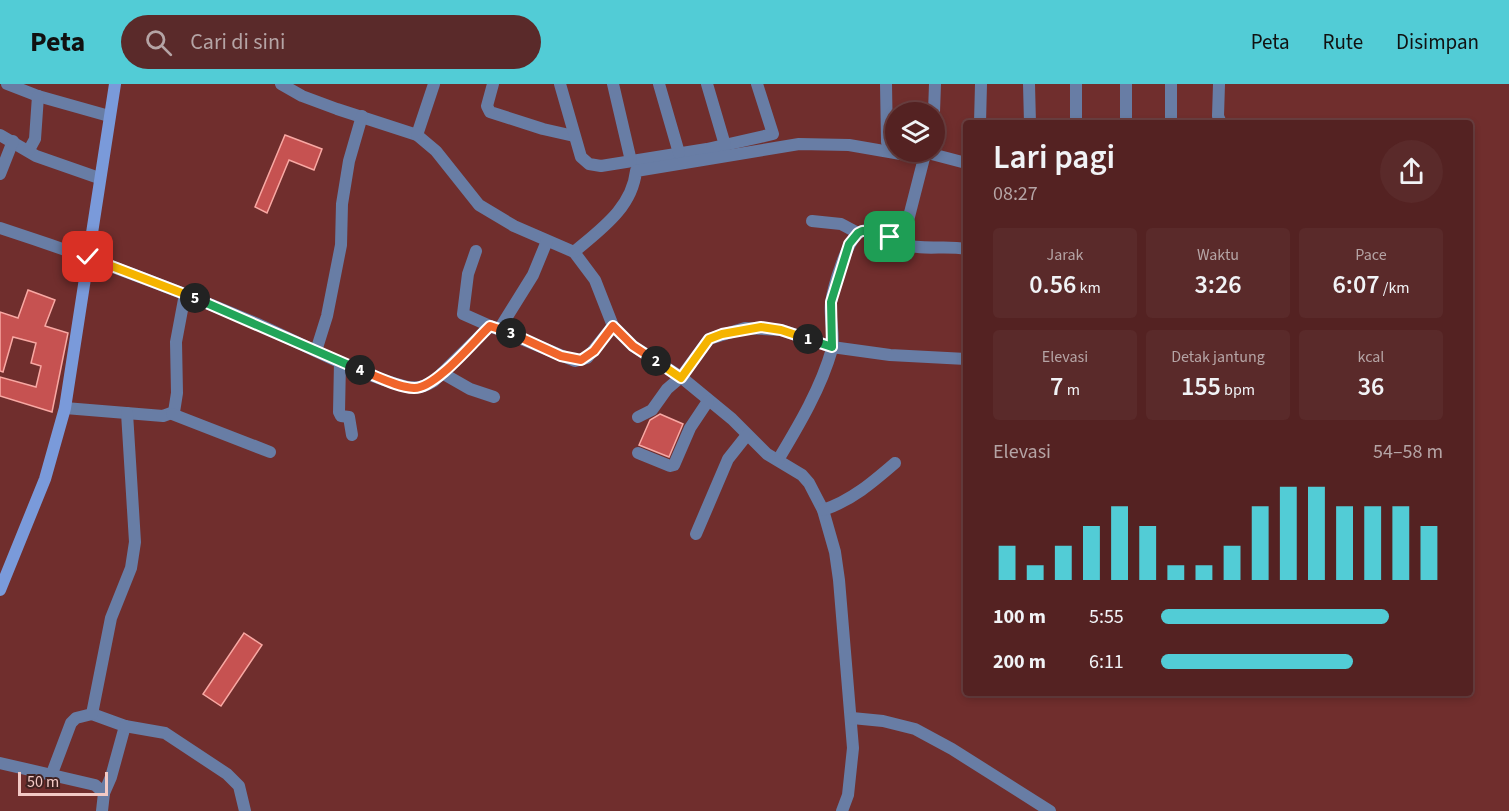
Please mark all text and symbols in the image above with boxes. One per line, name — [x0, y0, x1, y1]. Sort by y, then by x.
search box — [121, 15, 541, 69]
text: Peta — [30, 22, 85, 62]
icon: search — [142, 26, 175, 59]
text: Cari di sini — [190, 26, 285, 58]
text: Peta — [1251, 27, 1289, 57]
text: Rute — [1322, 27, 1363, 57]
text: Disimpan — [1396, 27, 1479, 57]
map controls — [885, 102, 945, 162]
button: layers — [885, 102, 945, 162]
text: Lari pagi — [993, 134, 1115, 181]
button: share — [1380, 140, 1443, 203]
text: 08:27 — [993, 180, 1038, 208]
pin — [864, 211, 915, 262]
icon: arrive — [873, 220, 906, 253]
pin — [62, 231, 113, 282]
icon: check — [71, 240, 104, 273]
text: Jarak — [1047, 244, 1083, 266]
text: Waktu — [1197, 244, 1239, 266]
text: Pace — [1355, 244, 1387, 266]
text: 0.56 — [1029, 266, 1076, 303]
text: 3:26 — [1194, 266, 1242, 303]
text: 6:07 — [1332, 266, 1380, 303]
text: km — [1076, 277, 1101, 299]
text: /km — [1380, 277, 1410, 299]
pin: 5 — [180, 283, 210, 313]
text: 5 — [191, 287, 199, 309]
pin: 3 — [496, 318, 526, 348]
text: 3 — [507, 322, 515, 344]
pin: 1 — [793, 324, 823, 354]
text: 1 — [804, 328, 812, 350]
pin: 2 — [641, 346, 671, 376]
text: Elevasi — [1042, 346, 1088, 368]
text: Detak jantung — [1171, 346, 1265, 368]
text: kcal — [1358, 346, 1384, 368]
text: 2 — [652, 350, 660, 372]
pin: 4 — [345, 355, 375, 385]
text: 4 — [356, 359, 364, 381]
text: 7 — [1050, 368, 1063, 405]
text: 155 — [1181, 368, 1221, 405]
text: 36 — [1358, 368, 1384, 405]
text: m — [1063, 379, 1080, 401]
text: bpm — [1221, 379, 1255, 401]
text: Elevasi — [993, 438, 1051, 466]
text: 54–58 m — [1373, 438, 1443, 466]
text: 100 m — [993, 603, 1046, 631]
text: 5:55 — [1089, 603, 1124, 631]
text: 200 m — [993, 648, 1046, 676]
text: 6:11 — [1089, 648, 1124, 676]
scale bar — [18, 769, 108, 796]
text: 50 m — [27, 771, 59, 793]

